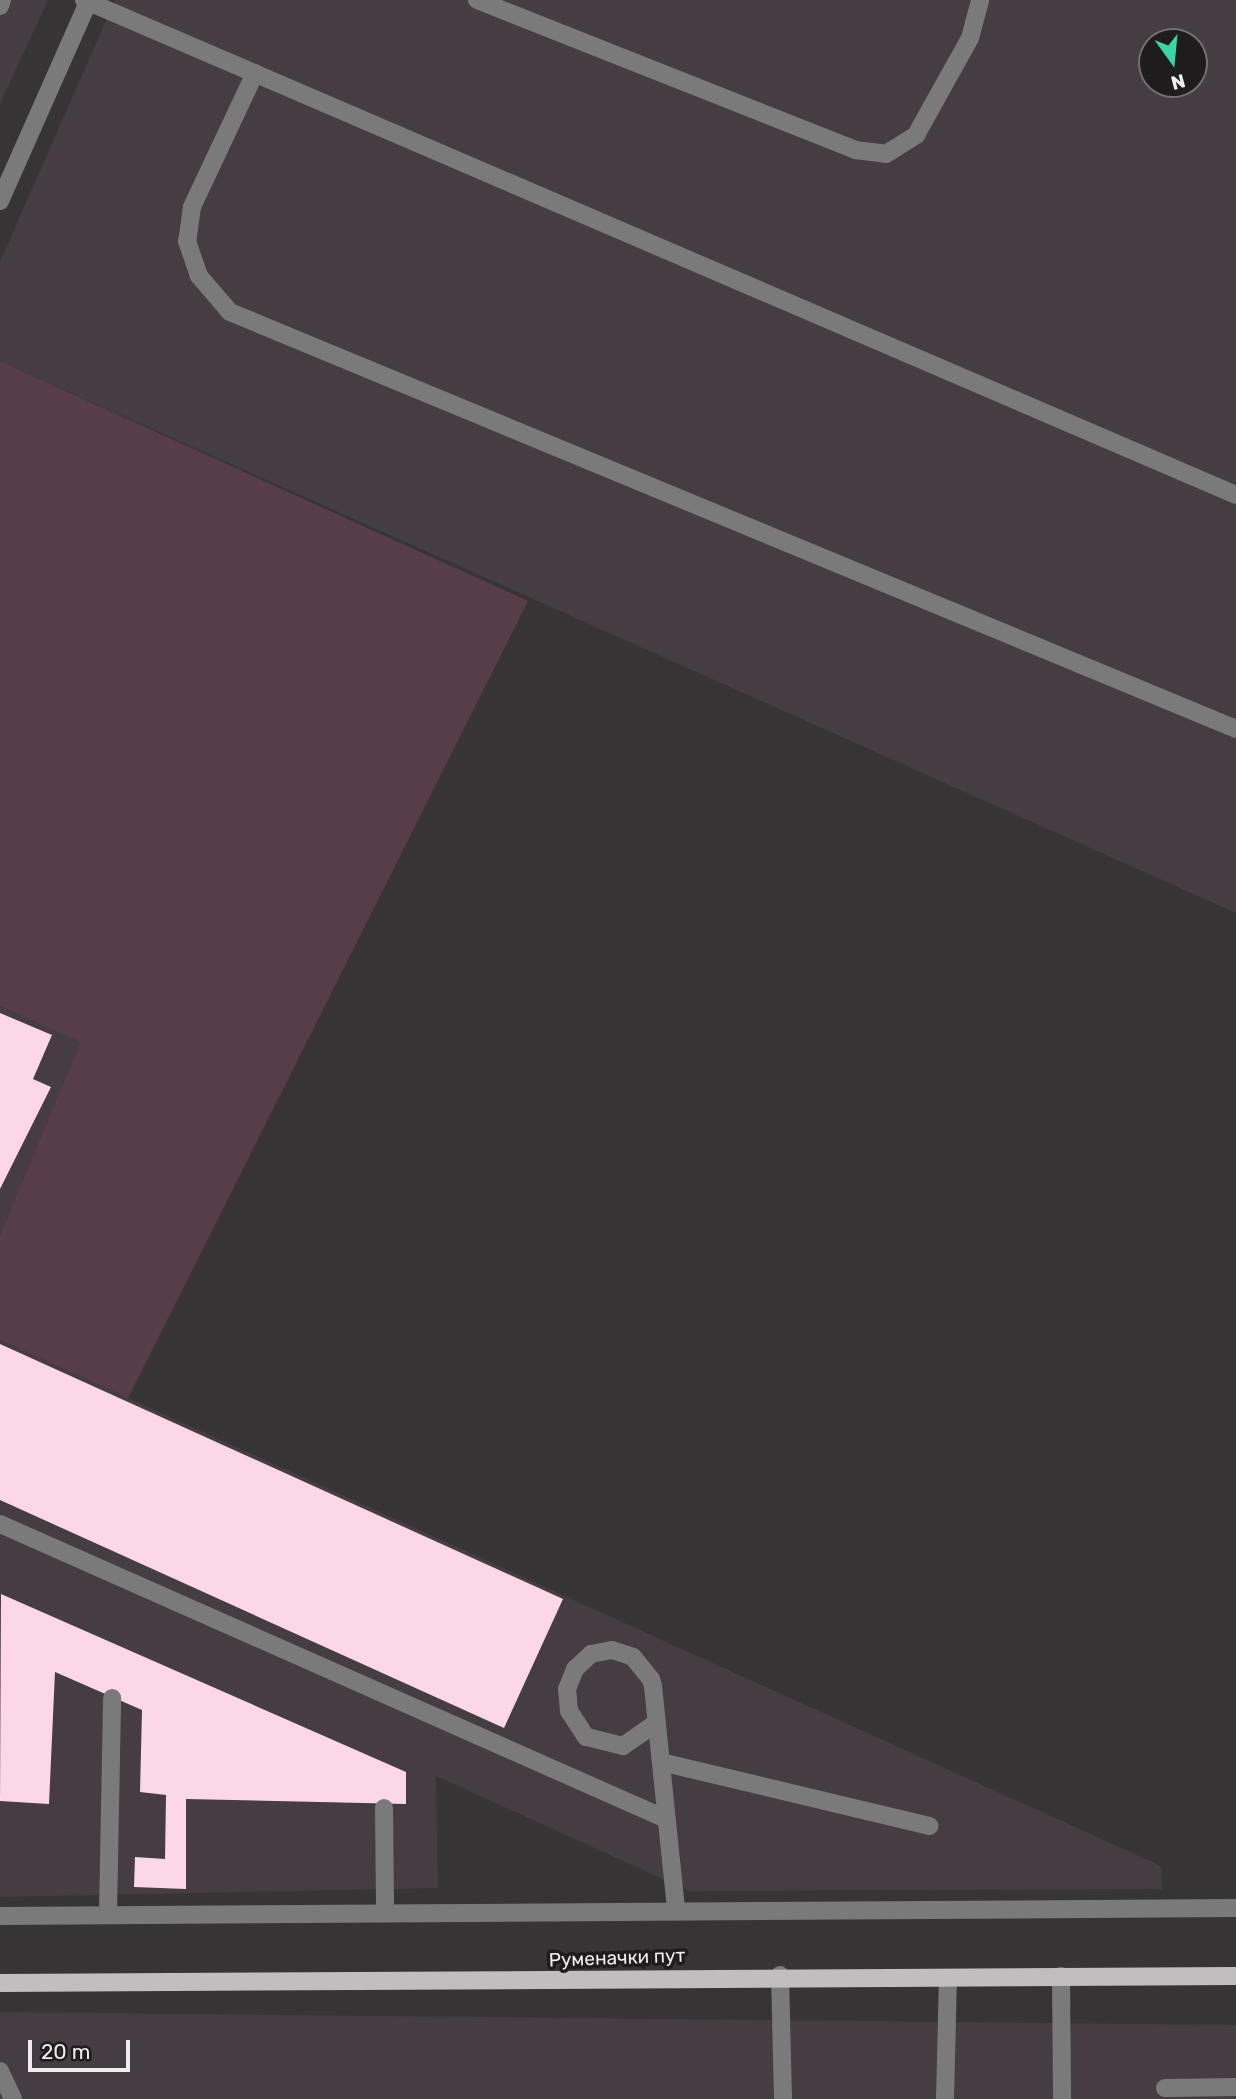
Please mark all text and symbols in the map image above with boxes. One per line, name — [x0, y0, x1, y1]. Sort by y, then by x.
north arrow — [1138, 28, 1208, 98]
text: N — [1168, 69, 1188, 95]
street label: Руменачки пут — [548, 1944, 686, 1972]
scale bar — [32, 2025, 133, 2070]
text: 20 m — [41, 2039, 90, 2064]

